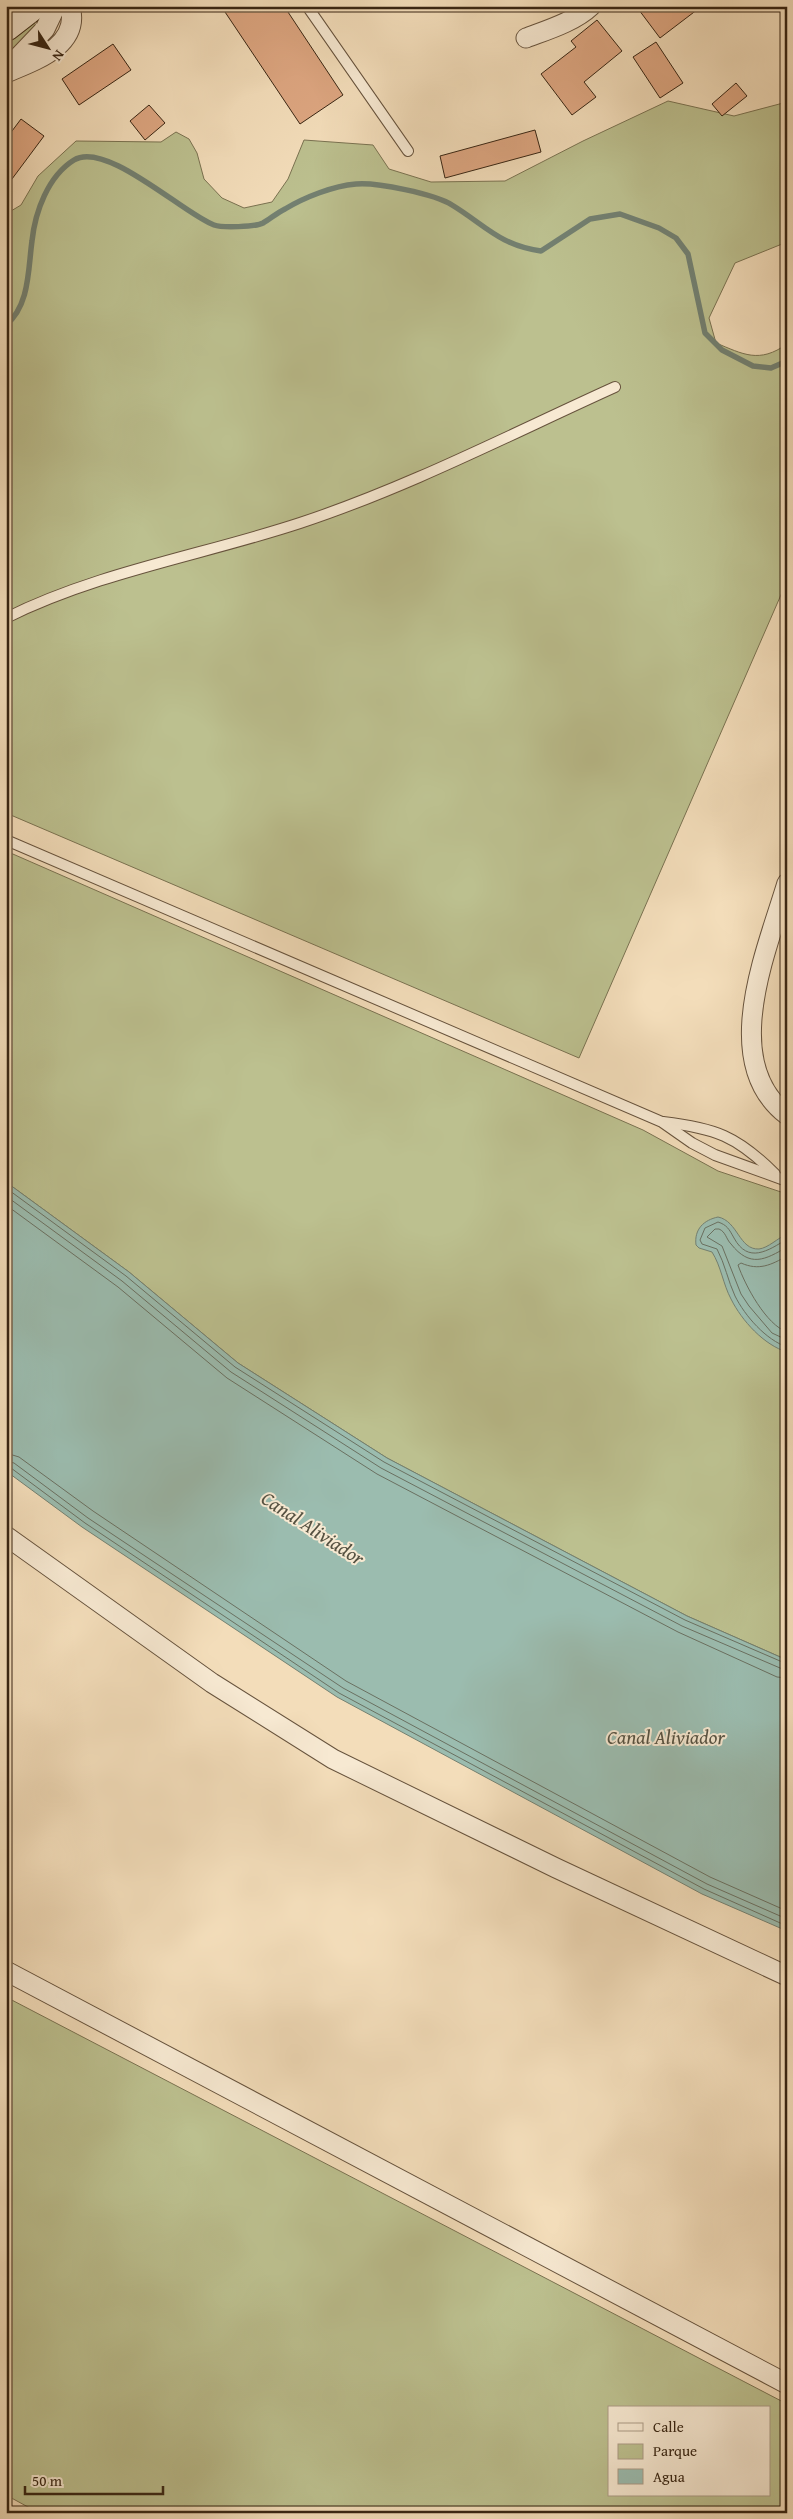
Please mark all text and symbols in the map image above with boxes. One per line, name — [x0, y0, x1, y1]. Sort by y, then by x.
north arrow — [22, 22, 72, 72]
text: N — [47, 46, 69, 66]
water label: Canal Aliviador — [256, 1483, 371, 1572]
water label: Canal Aliviador — [607, 1722, 725, 1751]
legend — [608, 2406, 770, 2496]
text: Calle — [653, 2416, 684, 2437]
text: Parque — [653, 2440, 697, 2461]
scale bar — [25, 2464, 162, 2496]
text: Agua — [653, 2466, 685, 2487]
text: 50 m — [32, 2470, 63, 2491]

